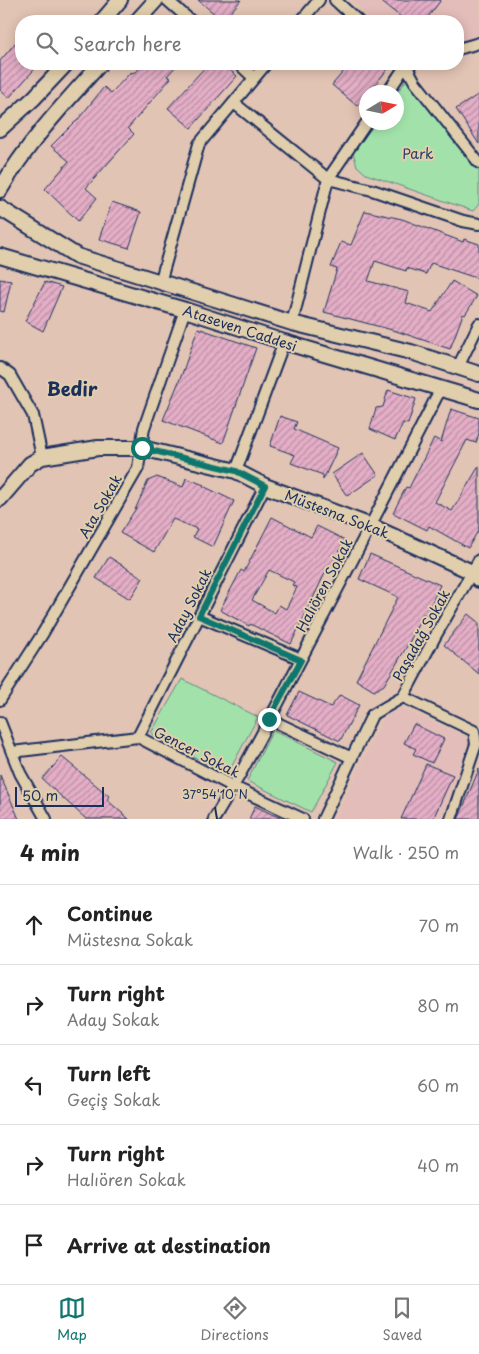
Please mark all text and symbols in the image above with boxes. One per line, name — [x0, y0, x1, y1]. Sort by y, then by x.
search box — [15, 15, 464, 70]
icon: search — [33, 29, 61, 57]
text: Search here — [73, 29, 182, 57]
north arrow — [359, 85, 404, 130]
park label: Park — [402, 143, 434, 164]
street label: Ataseven Caddesi — [180, 300, 300, 356]
district label: Bedir — [47, 374, 98, 402]
route start — [131, 437, 154, 460]
street label: Ata Sokak — [73, 470, 127, 542]
street label: Müstesna Sokak — [282, 484, 392, 544]
street label: Halıören Sokak — [290, 534, 358, 636]
street label: Aday Sokak — [161, 564, 217, 646]
street label: Paşadağ Sokak — [387, 585, 455, 685]
route end — [258, 708, 281, 731]
street label: Gencer Sokak — [150, 721, 244, 783]
scale bar — [15, 784, 104, 807]
text: 50 m — [22, 785, 58, 806]
text: 37°54'10"N — [182, 785, 248, 803]
text: 4 min — [20, 836, 80, 868]
text: Walk · 250 m — [353, 840, 459, 864]
text: Continue — [67, 899, 153, 927]
icon: ahead — [20, 911, 48, 939]
text: 70 m — [419, 913, 459, 937]
text: Müstesna Sokak — [67, 927, 193, 951]
text: Turn right — [67, 979, 165, 1007]
icon: right — [20, 991, 48, 1019]
text: 80 m — [417, 993, 459, 1017]
text: Aday Sokak — [67, 1007, 159, 1031]
text: Turn left — [67, 1059, 151, 1087]
icon: left — [20, 1071, 48, 1099]
text: 60 m — [417, 1073, 459, 1097]
text: Geçiş Sokak — [67, 1087, 160, 1111]
text: Turn right — [67, 1139, 165, 1167]
icon: right — [20, 1151, 48, 1179]
text: 40 m — [417, 1153, 459, 1177]
text: Halıören Sokak — [67, 1167, 186, 1191]
icon: arrive — [20, 1231, 48, 1259]
text: Arrive at destination — [67, 1231, 271, 1259]
tab: Map — [57, 1294, 87, 1345]
tab: Directions — [201, 1294, 269, 1345]
tab: Saved — [382, 1294, 422, 1345]

